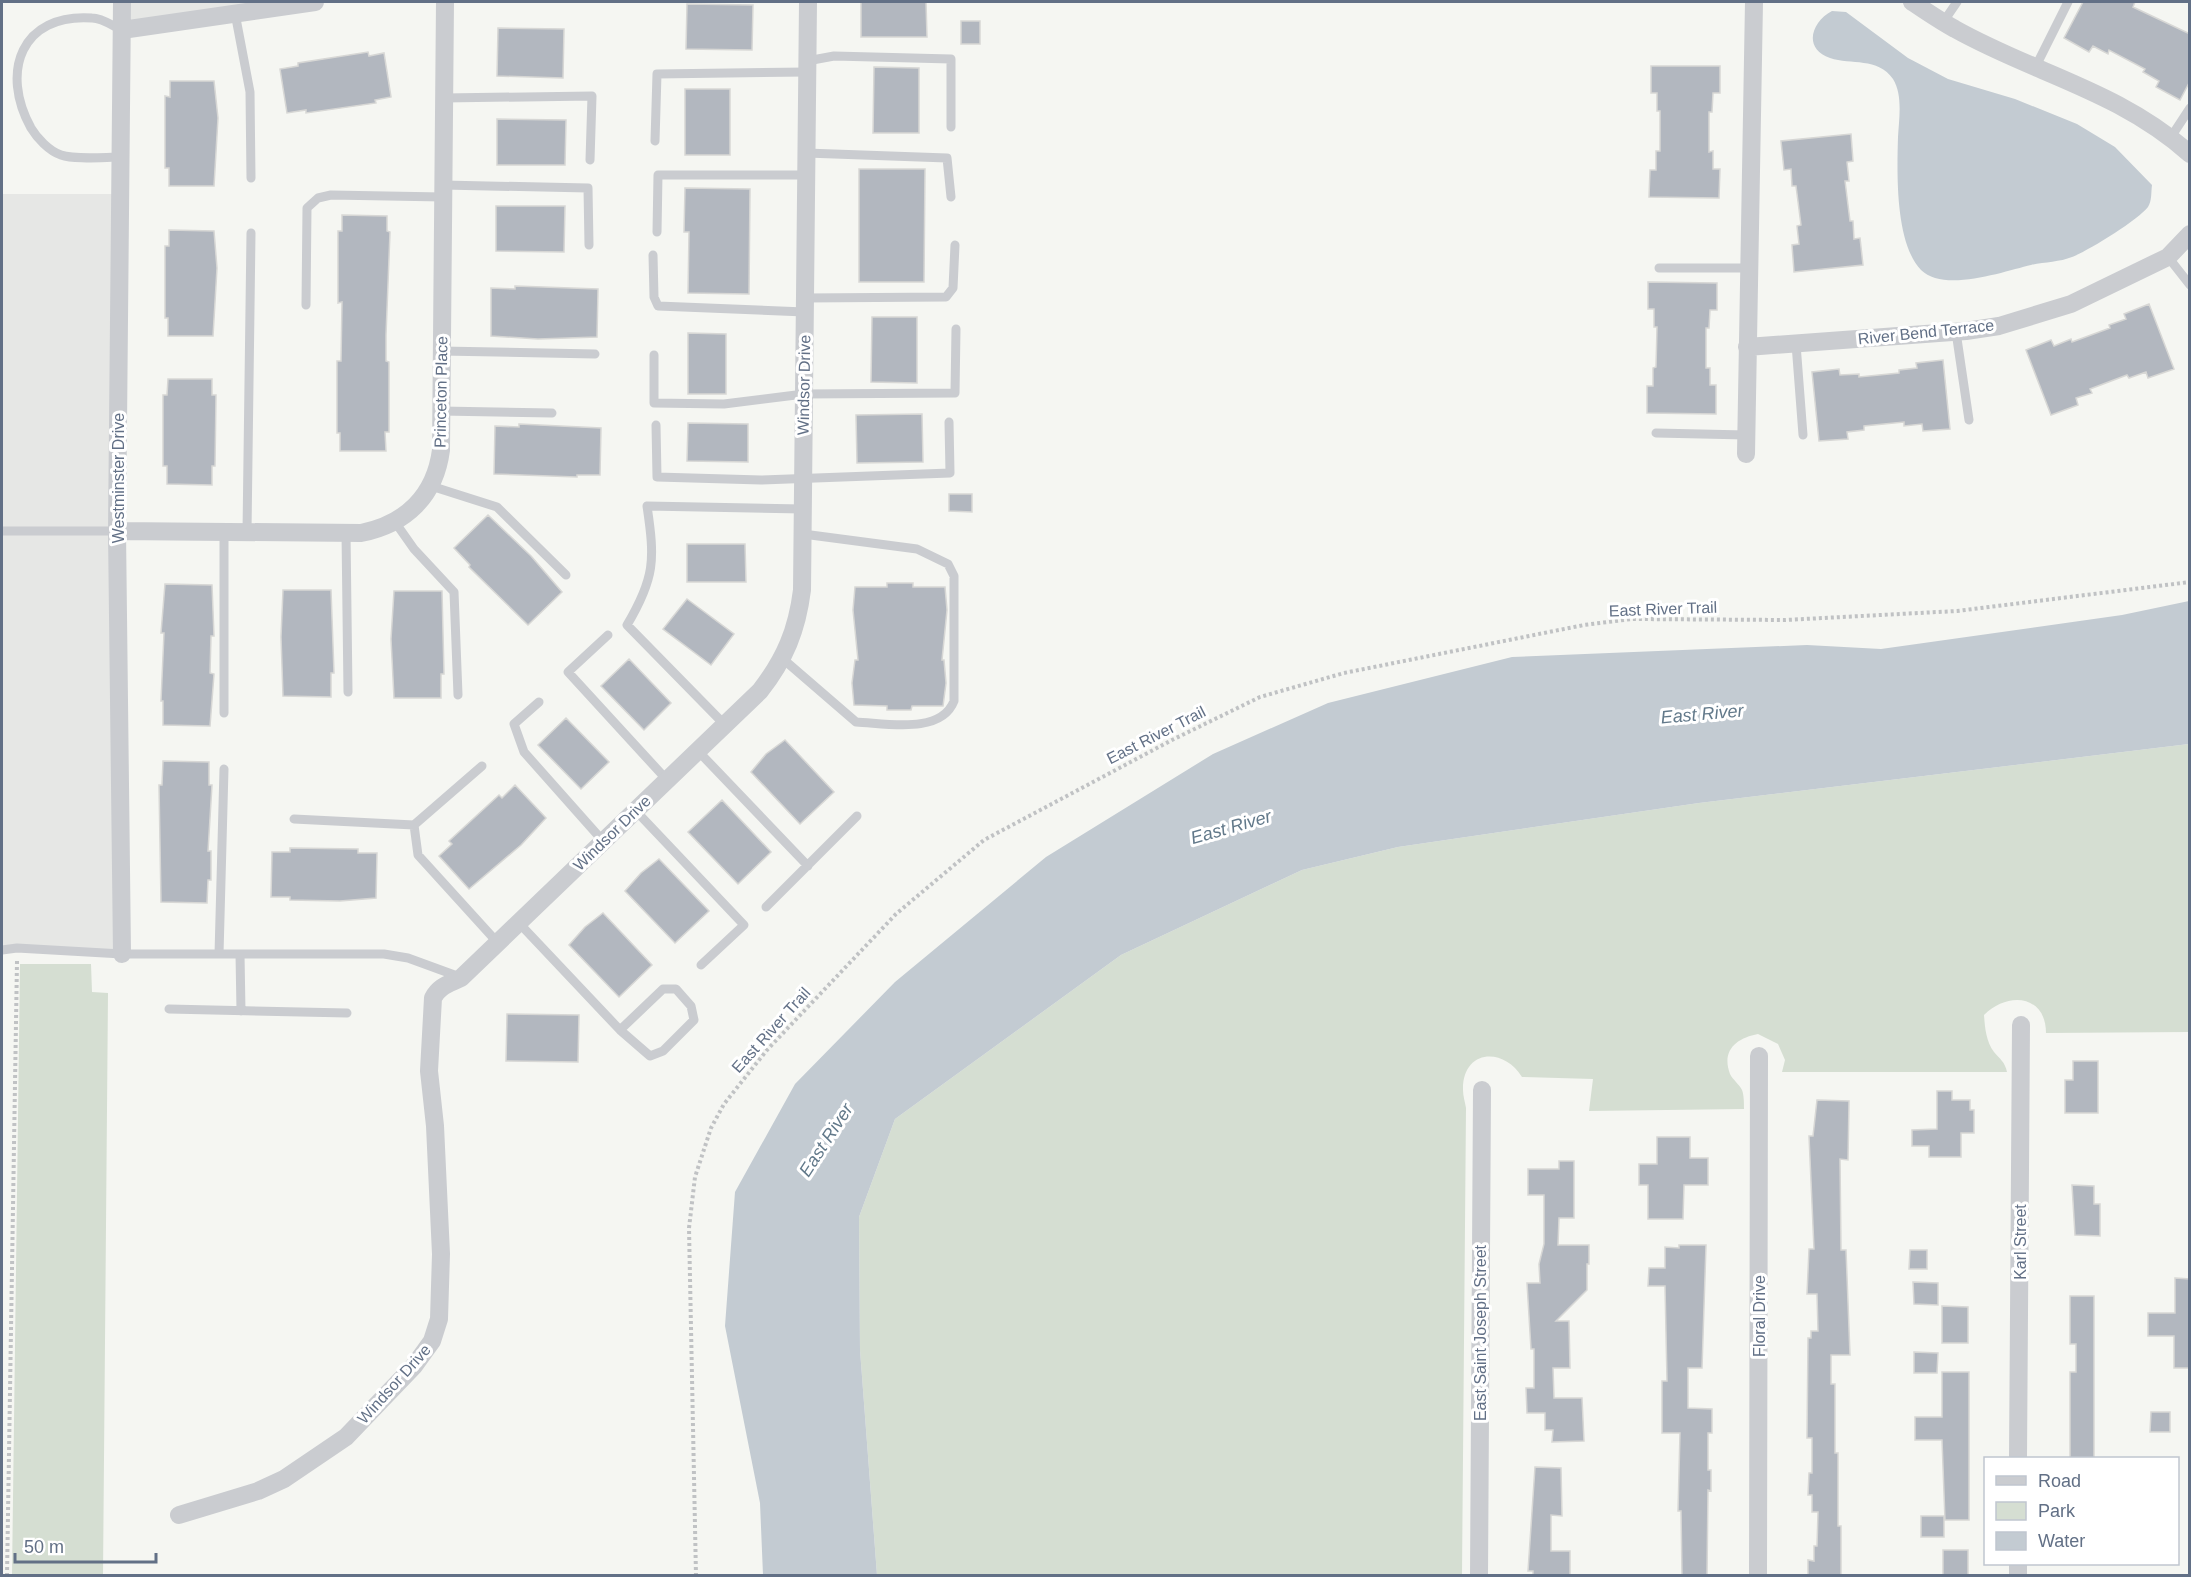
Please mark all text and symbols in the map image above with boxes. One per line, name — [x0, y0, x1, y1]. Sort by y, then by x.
street label: River Bend Terrace — [1857, 316, 1995, 348]
street label: Windsor Drive — [795, 335, 813, 435]
street label: Princeton Place — [432, 336, 450, 448]
street label: Westminster Drive — [110, 413, 127, 543]
street label: East River Trail — [1609, 599, 1717, 619]
water label: East River — [1660, 700, 1745, 728]
street label: East River Trail — [1104, 703, 1208, 767]
street label: Windsor Drive — [570, 792, 654, 874]
water label: East River — [1188, 806, 1275, 848]
street label: East River Trail — [728, 984, 814, 1076]
water label: East River — [795, 1099, 858, 1180]
street label: Karl Street — [2012, 1204, 2029, 1280]
street label: East Saint Joseph Street — [1472, 1244, 1489, 1421]
street label: Floral Drive — [1751, 1275, 1768, 1357]
street label: Windsor Drive — [354, 1341, 434, 1427]
legend — [1984, 1457, 2179, 1565]
text: Road — [2038, 1471, 2081, 1491]
text: Park — [2038, 1501, 2076, 1521]
scale bar — [15, 1526, 156, 1564]
text: Water — [2038, 1531, 2085, 1551]
text: 50 m — [24, 1537, 64, 1557]

